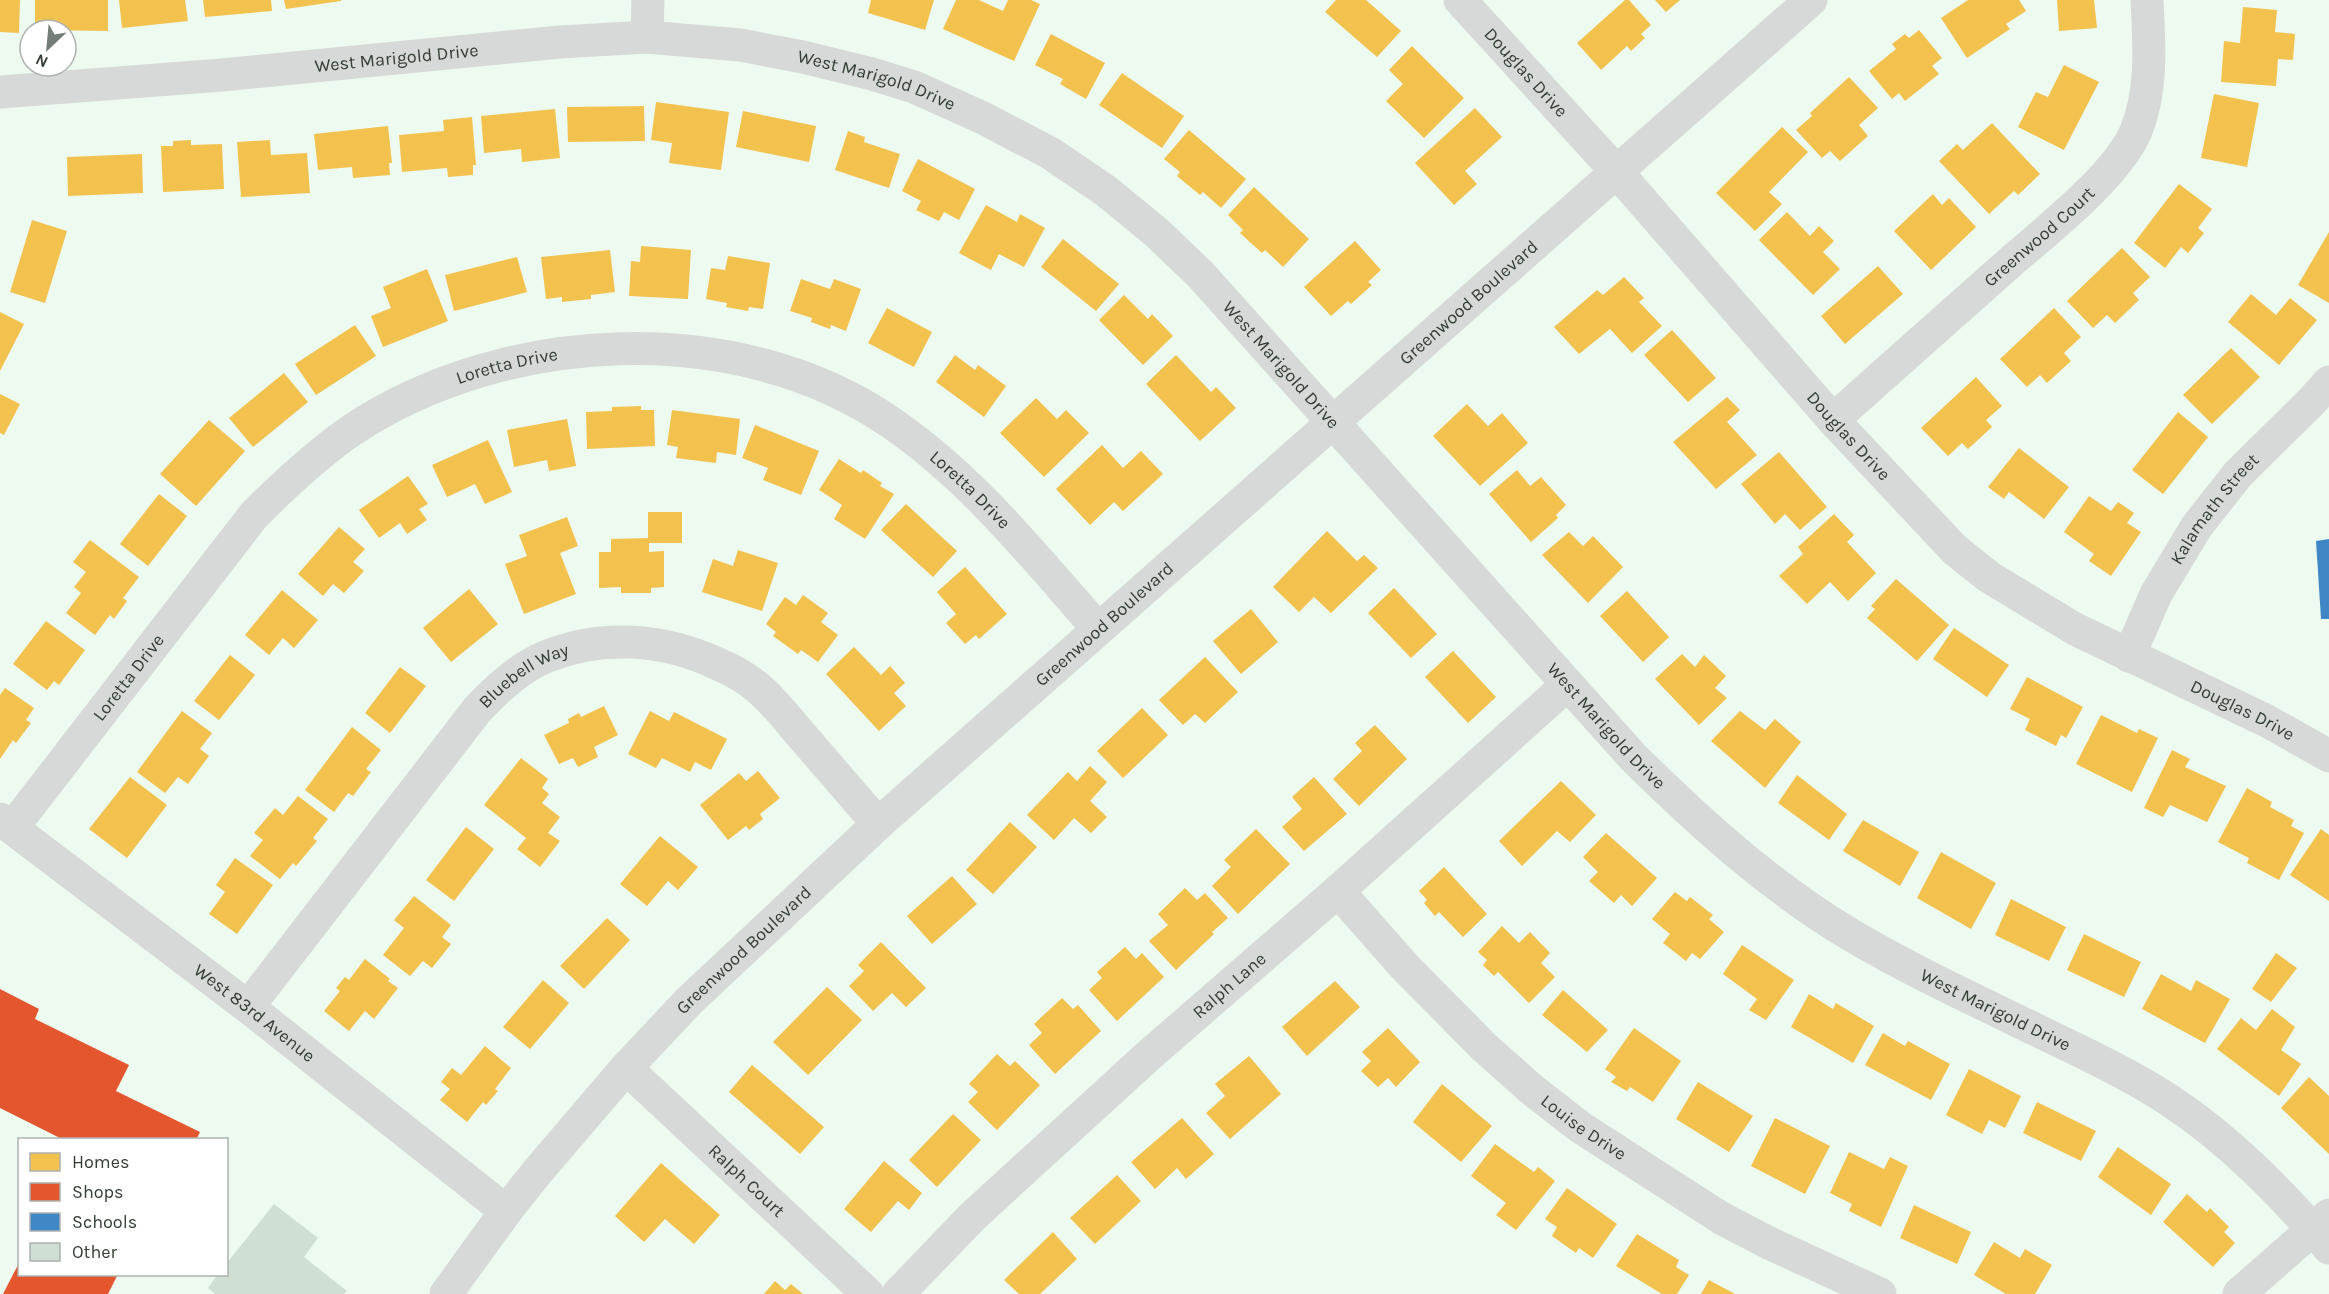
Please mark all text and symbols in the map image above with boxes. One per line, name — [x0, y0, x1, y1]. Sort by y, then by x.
north arrow — [18, 18, 78, 78]
street label: Douglas Drive — [1480, 23, 1572, 122]
street label: West Marigold Drive — [314, 39, 479, 77]
street label: West Marigold Drive — [795, 45, 959, 115]
text: N — [32, 50, 51, 72]
street label: Greenwood Court — [1979, 182, 2100, 291]
street label: Greenwood Boulevard — [1395, 235, 1542, 369]
street label: West Marigold Drive — [1218, 296, 1344, 433]
street label: Loretta Drive — [453, 343, 559, 389]
street label: Douglas Drive — [1802, 387, 1895, 485]
street label: Loretta Drive — [925, 446, 1015, 533]
street label: Kalamath Street — [2165, 449, 2264, 569]
street label: Greenwood Boulevard — [1031, 557, 1178, 691]
street label: Loretta Drive — [88, 630, 169, 725]
street label: Bluebell Way — [474, 638, 572, 713]
street label: West Marigold Drive — [1543, 658, 1670, 794]
street label: Douglas Drive — [2187, 675, 2298, 745]
street label: Greenwood Boulevard — [671, 881, 816, 1019]
street label: Ralph Lane — [1188, 948, 1271, 1023]
street label: West 83rd Avenue — [189, 959, 320, 1067]
street label: West Marigold Drive — [1917, 964, 2074, 1056]
street label: Louise Drive — [1536, 1090, 1631, 1165]
legend — [18, 1138, 228, 1276]
street label: Ralph Court — [704, 1140, 790, 1222]
text: Homes — [72, 1151, 129, 1173]
text: Shops — [72, 1181, 124, 1203]
text: Schools — [72, 1211, 137, 1233]
text: Other — [72, 1241, 117, 1263]

